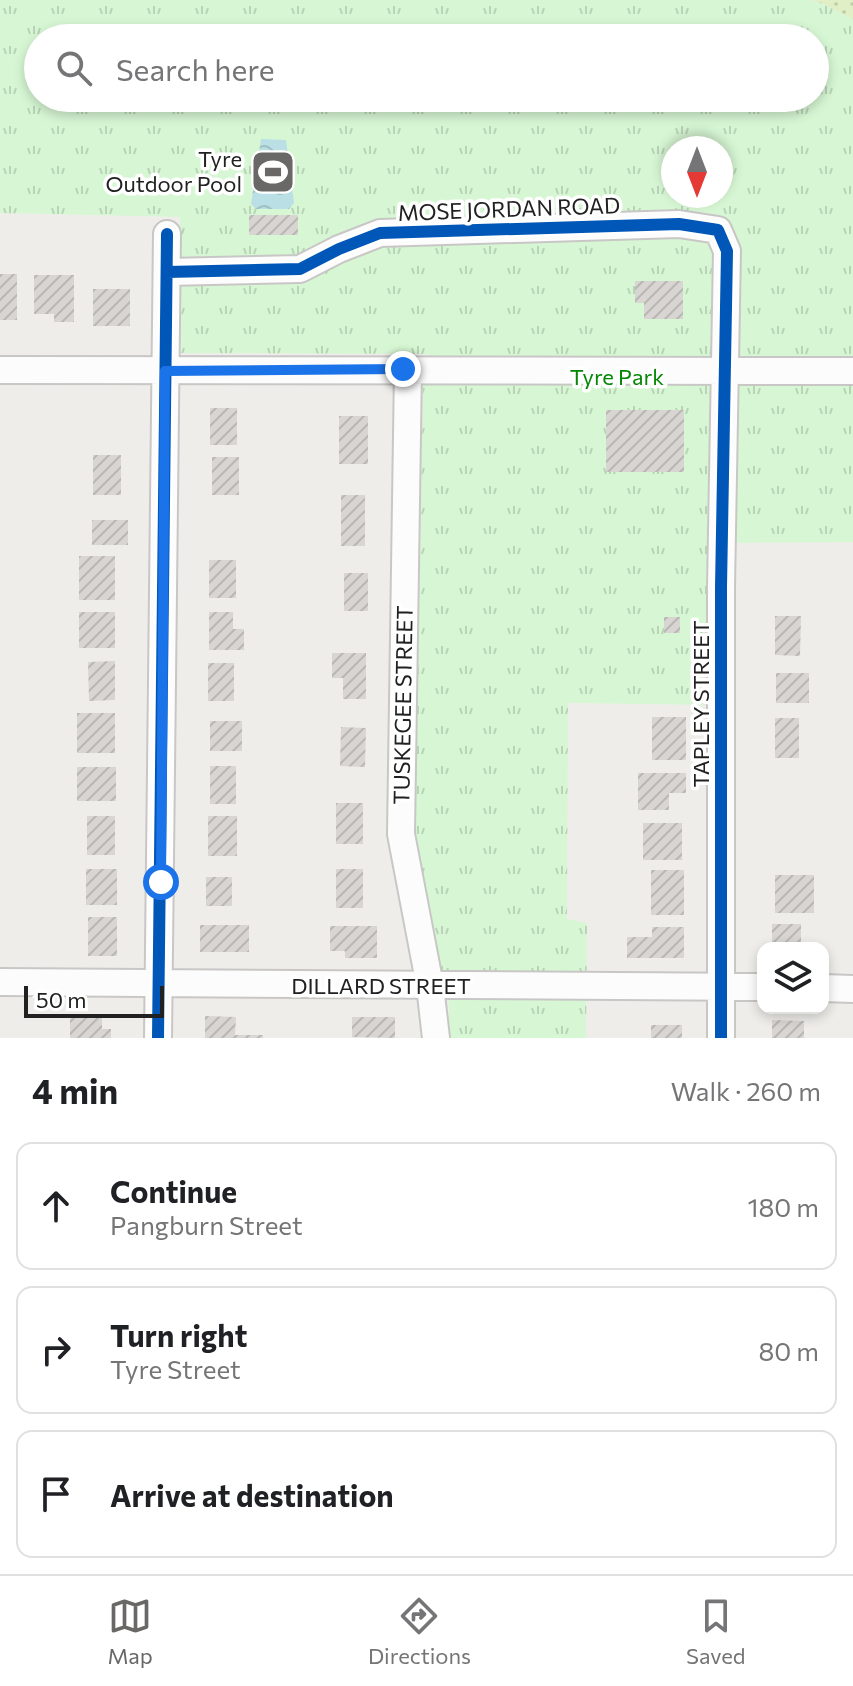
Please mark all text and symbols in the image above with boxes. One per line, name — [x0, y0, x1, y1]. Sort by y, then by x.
search box — [24, 24, 829, 112]
icon: search — [52, 46, 96, 90]
text: Search here — [116, 50, 275, 87]
north arrow — [661, 136, 733, 208]
place label: Tyre Outdoor Pool — [106, 145, 242, 197]
sports icon: Tyre Outdoor Pool — [249, 148, 297, 196]
street label: MOSE JORDAN ROAD — [397, 191, 621, 226]
route end — [385, 351, 421, 387]
park label: Tyre Park — [570, 363, 664, 390]
street label: TUSKEGEE STREET — [387, 605, 418, 805]
street label: TAPLEY STREET — [687, 620, 714, 788]
route start — [143, 864, 179, 900]
map controls — [757, 942, 829, 1014]
button: layers — [757, 942, 829, 1014]
street label: DILLARD STREET — [291, 972, 471, 999]
scale bar — [24, 982, 164, 1018]
text: 50 m — [36, 986, 86, 1013]
text: 4 min — [32, 1069, 118, 1111]
text: Walk · 260 m — [671, 1075, 821, 1106]
text: Continue — [110, 1172, 237, 1209]
icon: ahead — [34, 1184, 78, 1228]
text: 180 m — [747, 1191, 819, 1222]
text: Pangburn Street — [110, 1209, 303, 1240]
text: Turn right — [110, 1316, 247, 1353]
icon: right — [34, 1328, 78, 1372]
text: 80 m — [759, 1335, 819, 1366]
text: Tyre Street — [110, 1353, 241, 1384]
icon: arrive — [34, 1472, 78, 1516]
text: Arrive at destination — [110, 1476, 394, 1513]
tab: Map — [108, 1594, 153, 1669]
tab: Directions — [368, 1594, 471, 1669]
tab: Saved — [686, 1594, 745, 1669]

